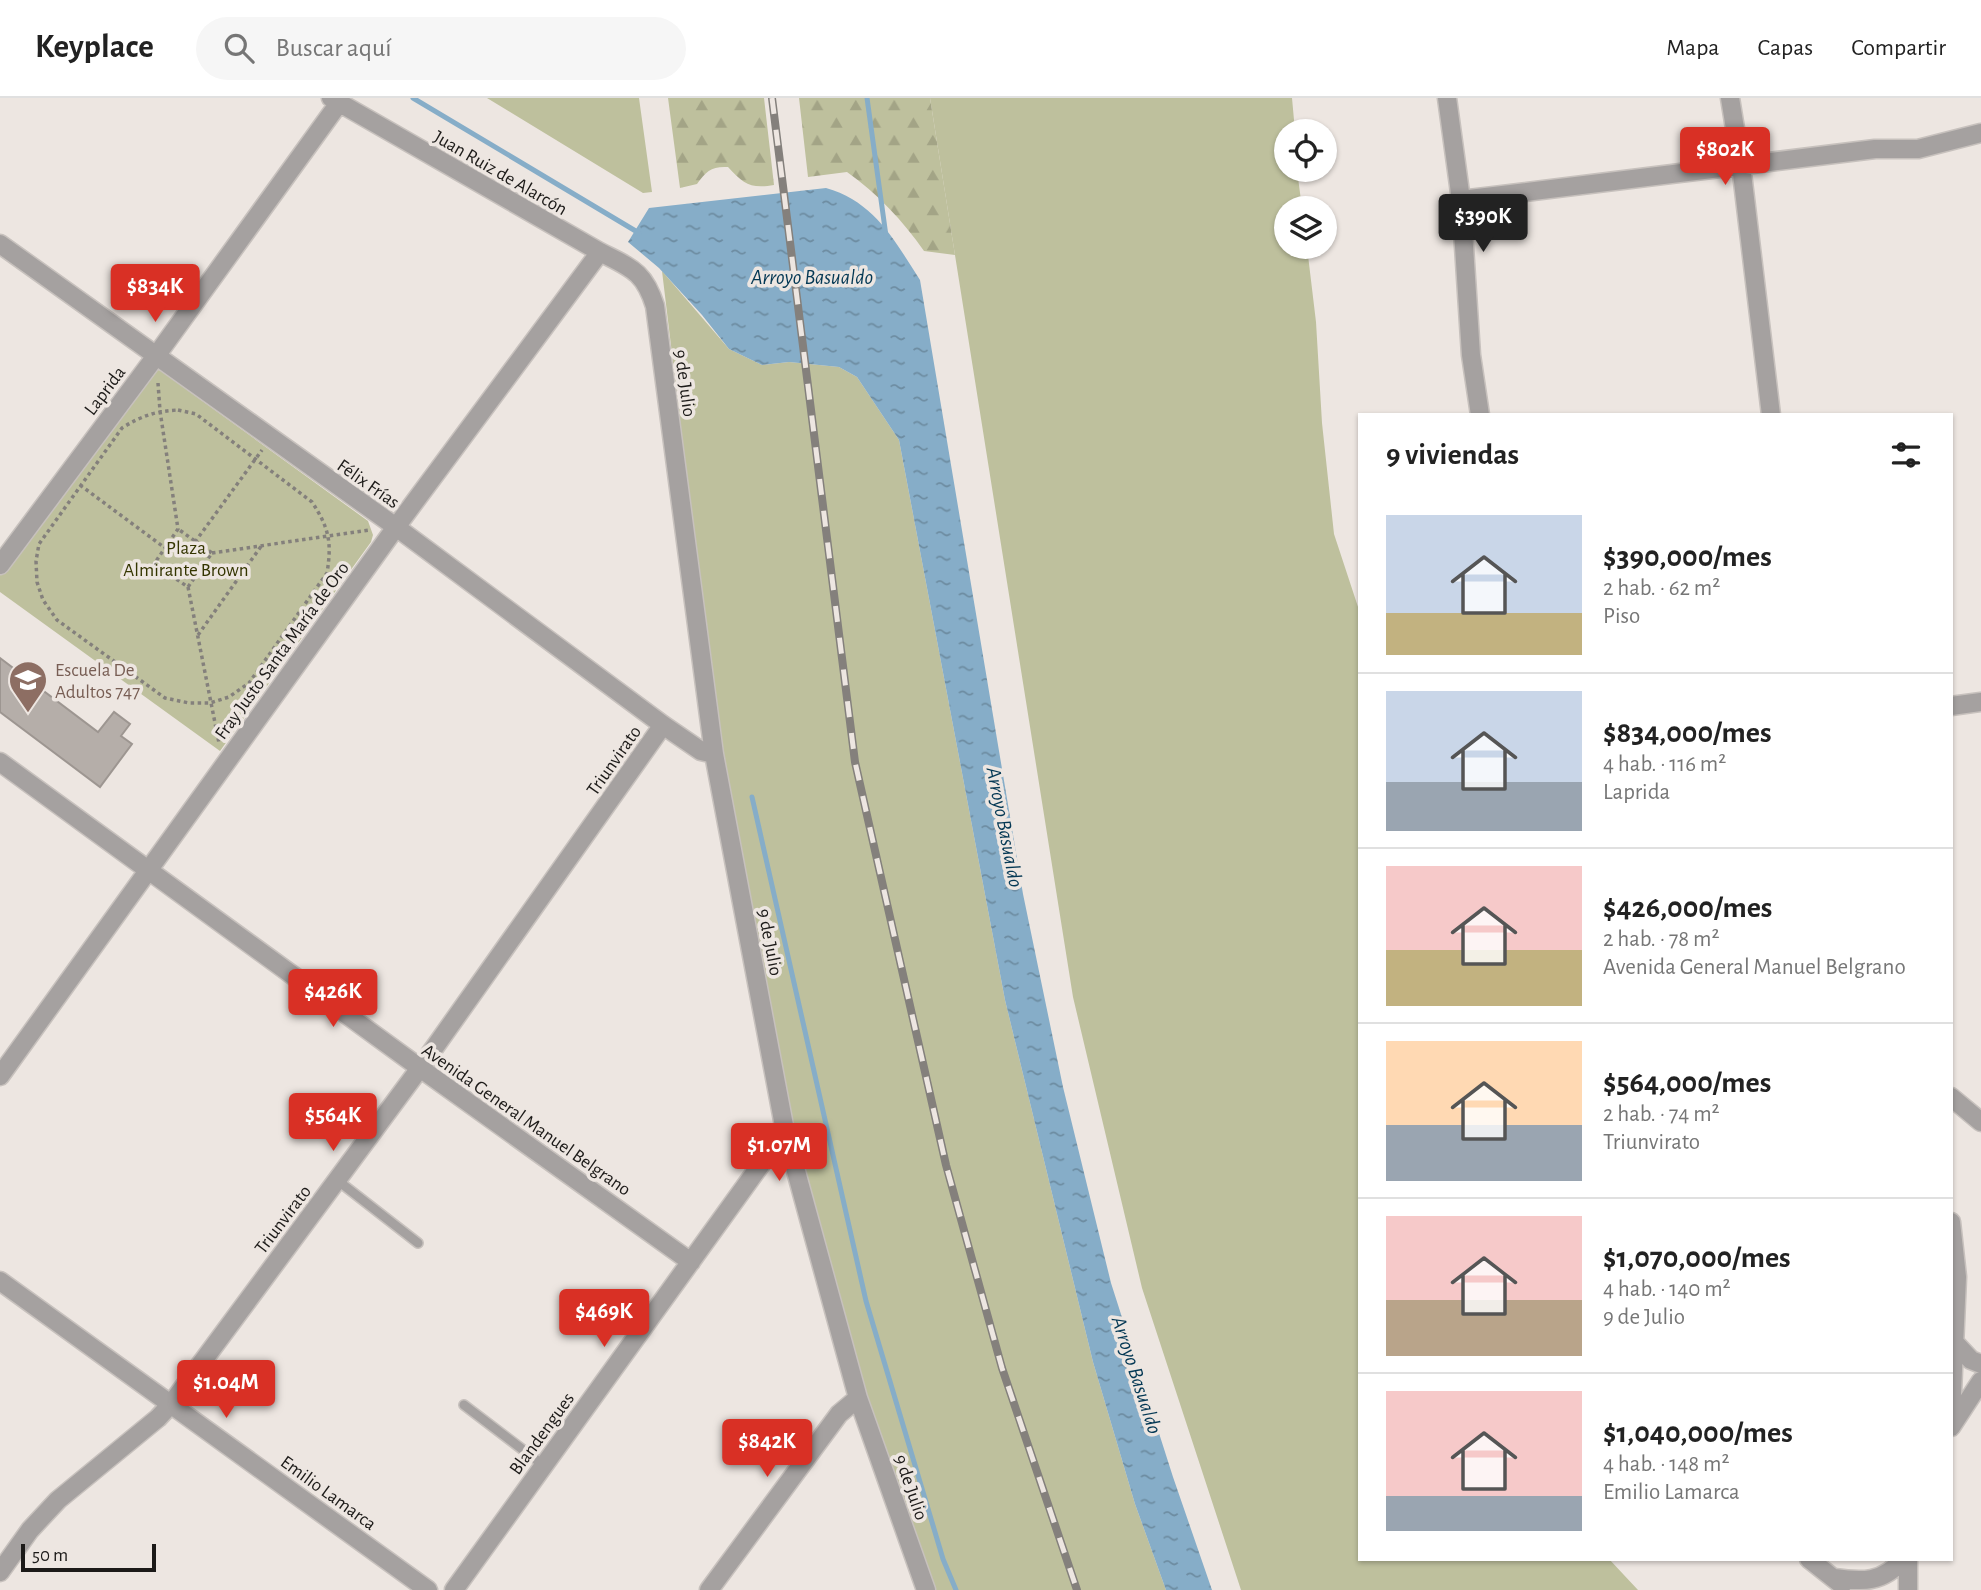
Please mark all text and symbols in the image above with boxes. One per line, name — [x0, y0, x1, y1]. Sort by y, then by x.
search box — [196, 17, 686, 80]
icon: search — [220, 29, 258, 67]
text: Keyplace — [35, 31, 154, 64]
text: Buscar aquí — [276, 35, 392, 61]
text: Mapa — [1666, 36, 1719, 60]
text: Capas — [1757, 36, 1813, 60]
text: Compartir — [1851, 36, 1946, 60]
map controls — [1274, 119, 1337, 259]
button: locate — [1274, 119, 1337, 182]
street label: Juan Ruiz de Alarcón — [430, 127, 570, 219]
pin: $802K — [1676, 127, 1774, 187]
text: $802K — [1696, 138, 1754, 161]
pin: $390K — [1434, 194, 1532, 254]
button: layers — [1274, 196, 1337, 259]
text: $390K — [1455, 205, 1511, 228]
pin: $834K — [106, 264, 204, 324]
water label: Arroyo Basualdo — [750, 267, 873, 288]
text: $834K — [127, 275, 183, 298]
street label: 9 de Julio — [670, 348, 699, 418]
street label: Laprida — [81, 363, 130, 419]
icon: filters — [1887, 436, 1925, 474]
text: 9 viviendas — [1386, 440, 1519, 470]
street label: Félix Frías — [334, 456, 403, 512]
park label: Plaza Almirante Brown — [123, 539, 249, 580]
text: $390,000/mes — [1603, 542, 1772, 572]
icon: home — [1442, 543, 1526, 627]
street label: Fray Justo Santa María de Oro — [212, 559, 353, 743]
text: 2 hab. · 62 m² — [1603, 577, 1720, 600]
text: Piso — [1603, 605, 1640, 628]
school or university icon: Escuela De Adultos 747 — [7, 659, 49, 714]
place label: Escuela De Adultos 747 — [55, 661, 140, 702]
text: $834,000/mes — [1603, 718, 1771, 748]
icon: home — [1442, 719, 1526, 803]
street label: Triunvirato — [583, 723, 645, 799]
text: 4 hab. · 116 m² — [1603, 753, 1726, 776]
water label: Arroyo Basualdo — [982, 764, 1026, 889]
text: Laprida — [1603, 781, 1670, 804]
text: $426,000/mes — [1603, 893, 1772, 923]
icon: home — [1442, 894, 1526, 978]
street label: 9 de Julio — [754, 907, 785, 977]
text: 2 hab. · 78 m² — [1603, 928, 1719, 951]
text: Avenida General Manuel Belgrano — [1603, 956, 1906, 979]
pin: $426K — [284, 970, 382, 1029]
text: $426K — [304, 980, 362, 1003]
street label: Avenida General Manuel Belgrano — [418, 1041, 634, 1200]
text: $564,000/mes — [1603, 1068, 1771, 1098]
icon: home — [1442, 1069, 1526, 1153]
pin: $564K — [284, 1094, 382, 1153]
text: 2 hab. · 74 m² — [1603, 1103, 1720, 1126]
text: $564K — [305, 1104, 361, 1127]
pin: $1.07M — [722, 1124, 836, 1183]
text: Triunvirato — [1603, 1131, 1700, 1154]
text: $1.07M — [747, 1134, 811, 1157]
street label: Triunvirato — [251, 1182, 315, 1258]
text: $1,070,000/mes — [1603, 1243, 1791, 1273]
icon: home — [1442, 1244, 1526, 1328]
text: 4 hab. · 140 m² — [1603, 1278, 1731, 1301]
pin: $469K — [555, 1290, 653, 1349]
text: $469K — [575, 1300, 633, 1323]
text: 9 de Julio — [1603, 1306, 1685, 1329]
water label: Arroyo Basualdo — [1107, 1313, 1165, 1436]
pin: $1.04M — [169, 1360, 283, 1420]
text: $1.04M — [193, 1371, 259, 1394]
street label: Blandengues — [506, 1389, 578, 1478]
text: $1,040,000/mes — [1603, 1418, 1793, 1448]
icon: home — [1442, 1419, 1526, 1503]
pin: $842K — [718, 1420, 816, 1479]
text: $842K — [738, 1430, 796, 1453]
street label: Emilio Lamarca — [277, 1452, 380, 1534]
street label: 9 de Julio — [891, 1452, 931, 1523]
text: 4 hab. · 148 m² — [1603, 1453, 1729, 1476]
text: Emilio Lamarca — [1603, 1481, 1740, 1504]
scale bar — [21, 1541, 156, 1573]
text: 50 m — [32, 1546, 68, 1565]

